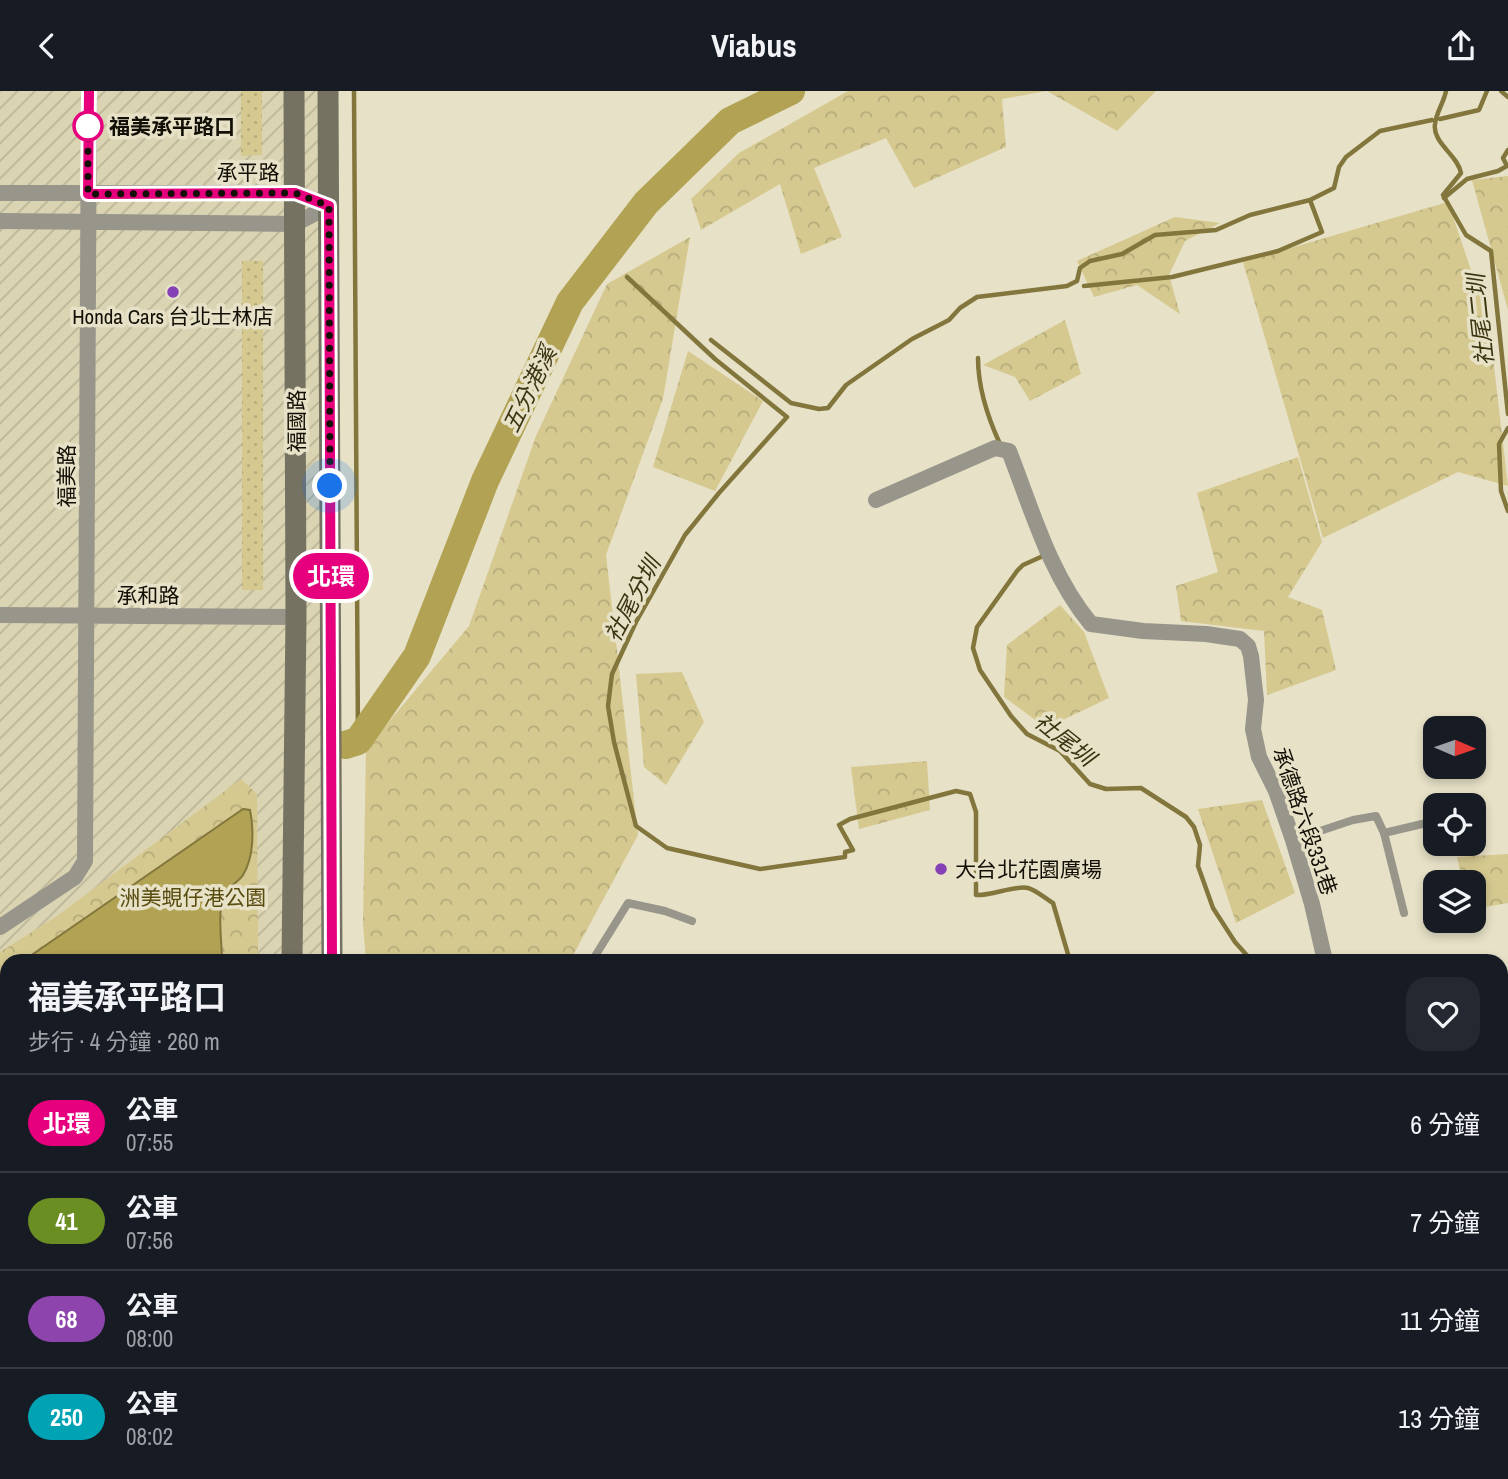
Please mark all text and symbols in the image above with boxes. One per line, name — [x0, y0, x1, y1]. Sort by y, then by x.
text: Viabus — [711, 24, 797, 67]
icon: back — [28, 27, 66, 65]
icon: share — [1442, 27, 1480, 65]
marker: 福美承平路口 — [73, 111, 103, 141]
place label: 福美承平路口 — [109, 112, 235, 141]
street label: 承平路 — [217, 158, 280, 187]
water label: 社尾二圳 — [1459, 270, 1500, 367]
marker: Honda Cars 台北士林店 — [165, 284, 181, 300]
place label: Honda Cars 台北士林店 — [72, 302, 274, 331]
water label: 五分港溪 — [495, 338, 564, 437]
street label: 福國路 — [282, 390, 311, 453]
street label: 福美路 — [52, 445, 81, 508]
your location — [312, 468, 347, 503]
water label: 社尾分圳 — [597, 548, 669, 647]
line badge: 北環 — [300, 553, 362, 599]
text: 北環 — [307, 560, 355, 592]
street label: 承和路 — [117, 581, 180, 610]
water label: 社尾圳 — [1028, 705, 1104, 775]
north arrow — [1423, 716, 1486, 779]
map controls — [1423, 716, 1486, 933]
street label: 承德路六段331巷 — [1266, 743, 1344, 899]
button: locate — [1423, 793, 1486, 856]
place label: 大台北花園廣場 — [955, 855, 1102, 884]
marker: 大台北花園廣場 — [933, 861, 949, 877]
button: layers — [1423, 870, 1486, 933]
park label: 洲美蜆仔港公園 — [120, 883, 267, 912]
text: 福美承平路口 — [28, 975, 226, 1019]
button: heart — [1406, 977, 1480, 1051]
text: 步行 · 4 分鐘 · 260 m — [28, 1026, 220, 1057]
text: 公車 — [126, 1092, 178, 1127]
text: 北環 — [43, 1107, 91, 1139]
text: 6 分鐘 — [1410, 1107, 1480, 1142]
text: 07:55 — [126, 1127, 173, 1158]
text: 公車 — [126, 1190, 178, 1225]
text: 41 — [56, 1205, 77, 1237]
text: 7 分鐘 — [1410, 1205, 1480, 1240]
text: 07:56 — [126, 1225, 173, 1256]
text: 公車 — [126, 1288, 178, 1323]
text: 68 — [56, 1303, 77, 1335]
text: 11 分鐘 — [1400, 1303, 1480, 1338]
text: 08:00 — [126, 1323, 173, 1354]
text: 公車 — [126, 1386, 178, 1421]
text: 250 — [50, 1401, 83, 1433]
text: 13 分鐘 — [1398, 1401, 1480, 1436]
text: 08:02 — [126, 1421, 173, 1452]

